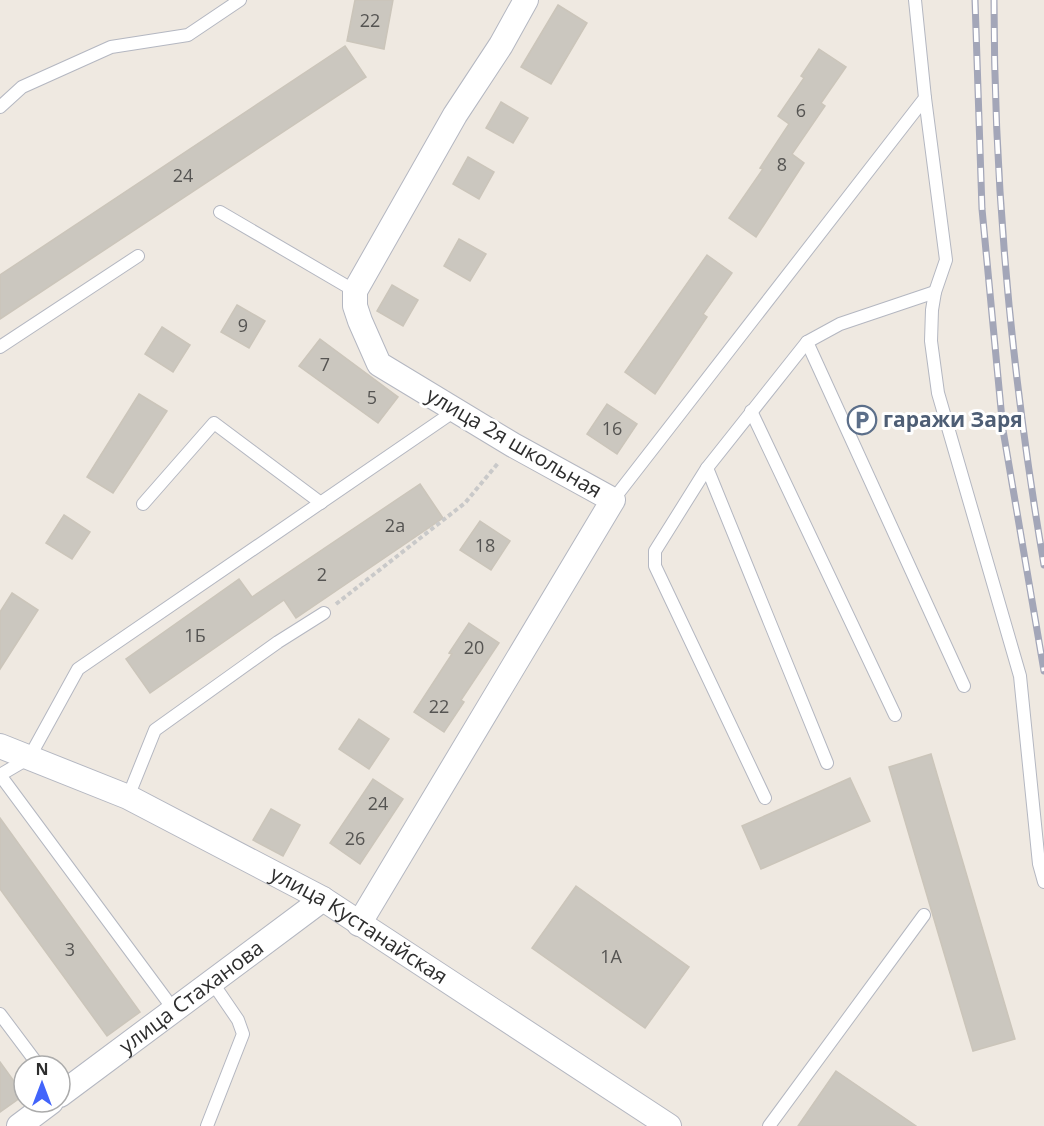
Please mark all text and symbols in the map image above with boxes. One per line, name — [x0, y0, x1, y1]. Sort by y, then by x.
house number: 22 — [360, 8, 380, 32]
house number: 6 — [796, 98, 806, 122]
house number: 8 — [777, 152, 787, 176]
house number: 24 — [173, 163, 193, 187]
house number: 9 — [238, 313, 248, 337]
house number: 7 — [320, 352, 330, 376]
street label: улица 2я школьная — [422, 380, 607, 504]
house number: 5 — [367, 385, 377, 409]
parking icon: гаражи Заря — [846, 404, 878, 436]
place label: гаражи Заря — [883, 405, 1023, 433]
house number: 16 — [602, 416, 622, 440]
house number: 2а — [385, 513, 405, 537]
house number: 18 — [475, 533, 495, 557]
house number: 2 — [317, 562, 327, 586]
house number: 1Б — [184, 623, 206, 647]
house number: 20 — [464, 635, 484, 659]
house number: 22 — [429, 694, 449, 718]
house number: 24 — [368, 791, 388, 815]
house number: 26 — [345, 826, 365, 850]
street label: улица Кустанайская — [266, 859, 453, 990]
street label: улица Стаханова — [113, 933, 269, 1059]
house number: 3 — [65, 937, 75, 961]
house number: 1А — [600, 944, 622, 968]
north arrow — [12, 1054, 72, 1114]
text: N — [35, 1058, 49, 1080]

